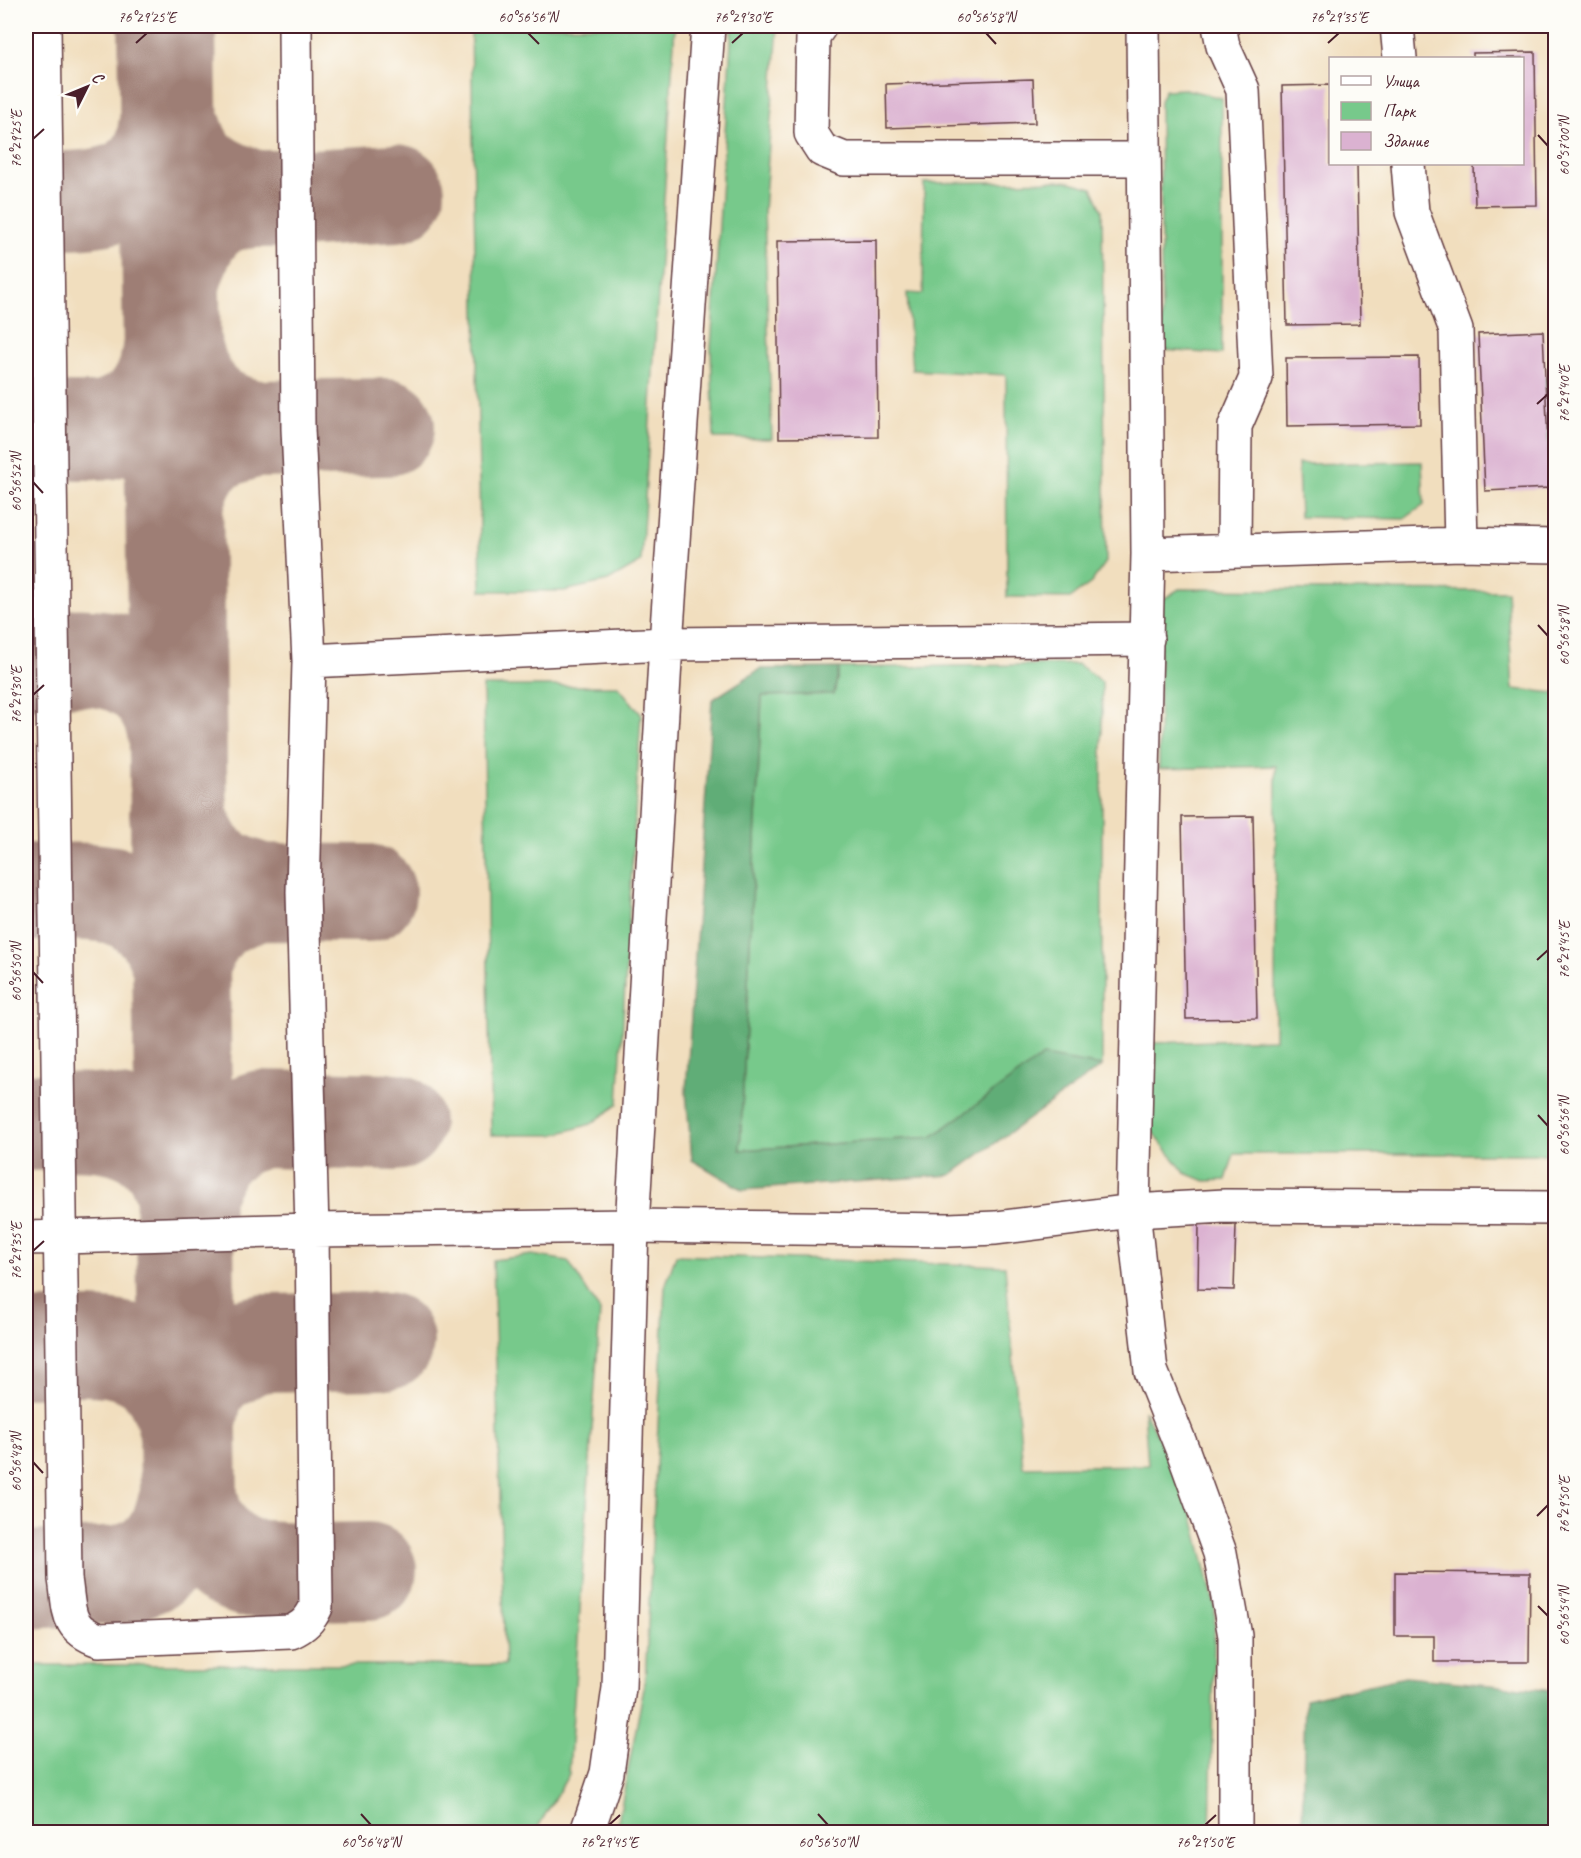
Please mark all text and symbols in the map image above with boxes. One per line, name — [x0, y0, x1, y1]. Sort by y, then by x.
text: 76°29'25"E — [118, 8, 178, 27]
text: 60°56'56"N — [498, 8, 561, 27]
text: 76°29'30"E — [714, 8, 774, 27]
text: 60°56'58"N — [956, 8, 1019, 27]
text: 76°29'35"E — [1310, 8, 1370, 27]
north arrow — [57, 57, 117, 117]
legend — [1329, 57, 1524, 165]
text: С — [87, 68, 109, 89]
text: Улица — [1383, 70, 1420, 92]
text: Парк — [1383, 100, 1417, 122]
text: 76°29'25"E — [7, 108, 26, 168]
text: 60°57'00"N — [1555, 113, 1574, 176]
text: Здание — [1383, 130, 1429, 152]
text: 76°29'40"E — [1555, 363, 1574, 423]
text: 60°56'52"N — [7, 449, 26, 512]
text: 60°56'58"N — [1555, 603, 1574, 666]
text: 76°29'30"E — [7, 664, 26, 724]
text: 76°29'45"E — [1555, 919, 1574, 979]
text: 60°56'50"N — [7, 939, 26, 1002]
text: 60°56'56"N — [1555, 1093, 1574, 1156]
text: 76°29'35"E — [7, 1220, 26, 1280]
text: 60°56'48"N — [7, 1429, 26, 1492]
text: 76°29'50"E — [1555, 1474, 1574, 1534]
text: 60°56'54"N — [1555, 1583, 1574, 1646]
text: 60°56'48"N — [341, 1833, 404, 1852]
text: 76°29'45"E — [580, 1833, 640, 1852]
text: 60°56'50"N — [798, 1833, 861, 1852]
text: 76°29'50"E — [1176, 1833, 1236, 1852]

